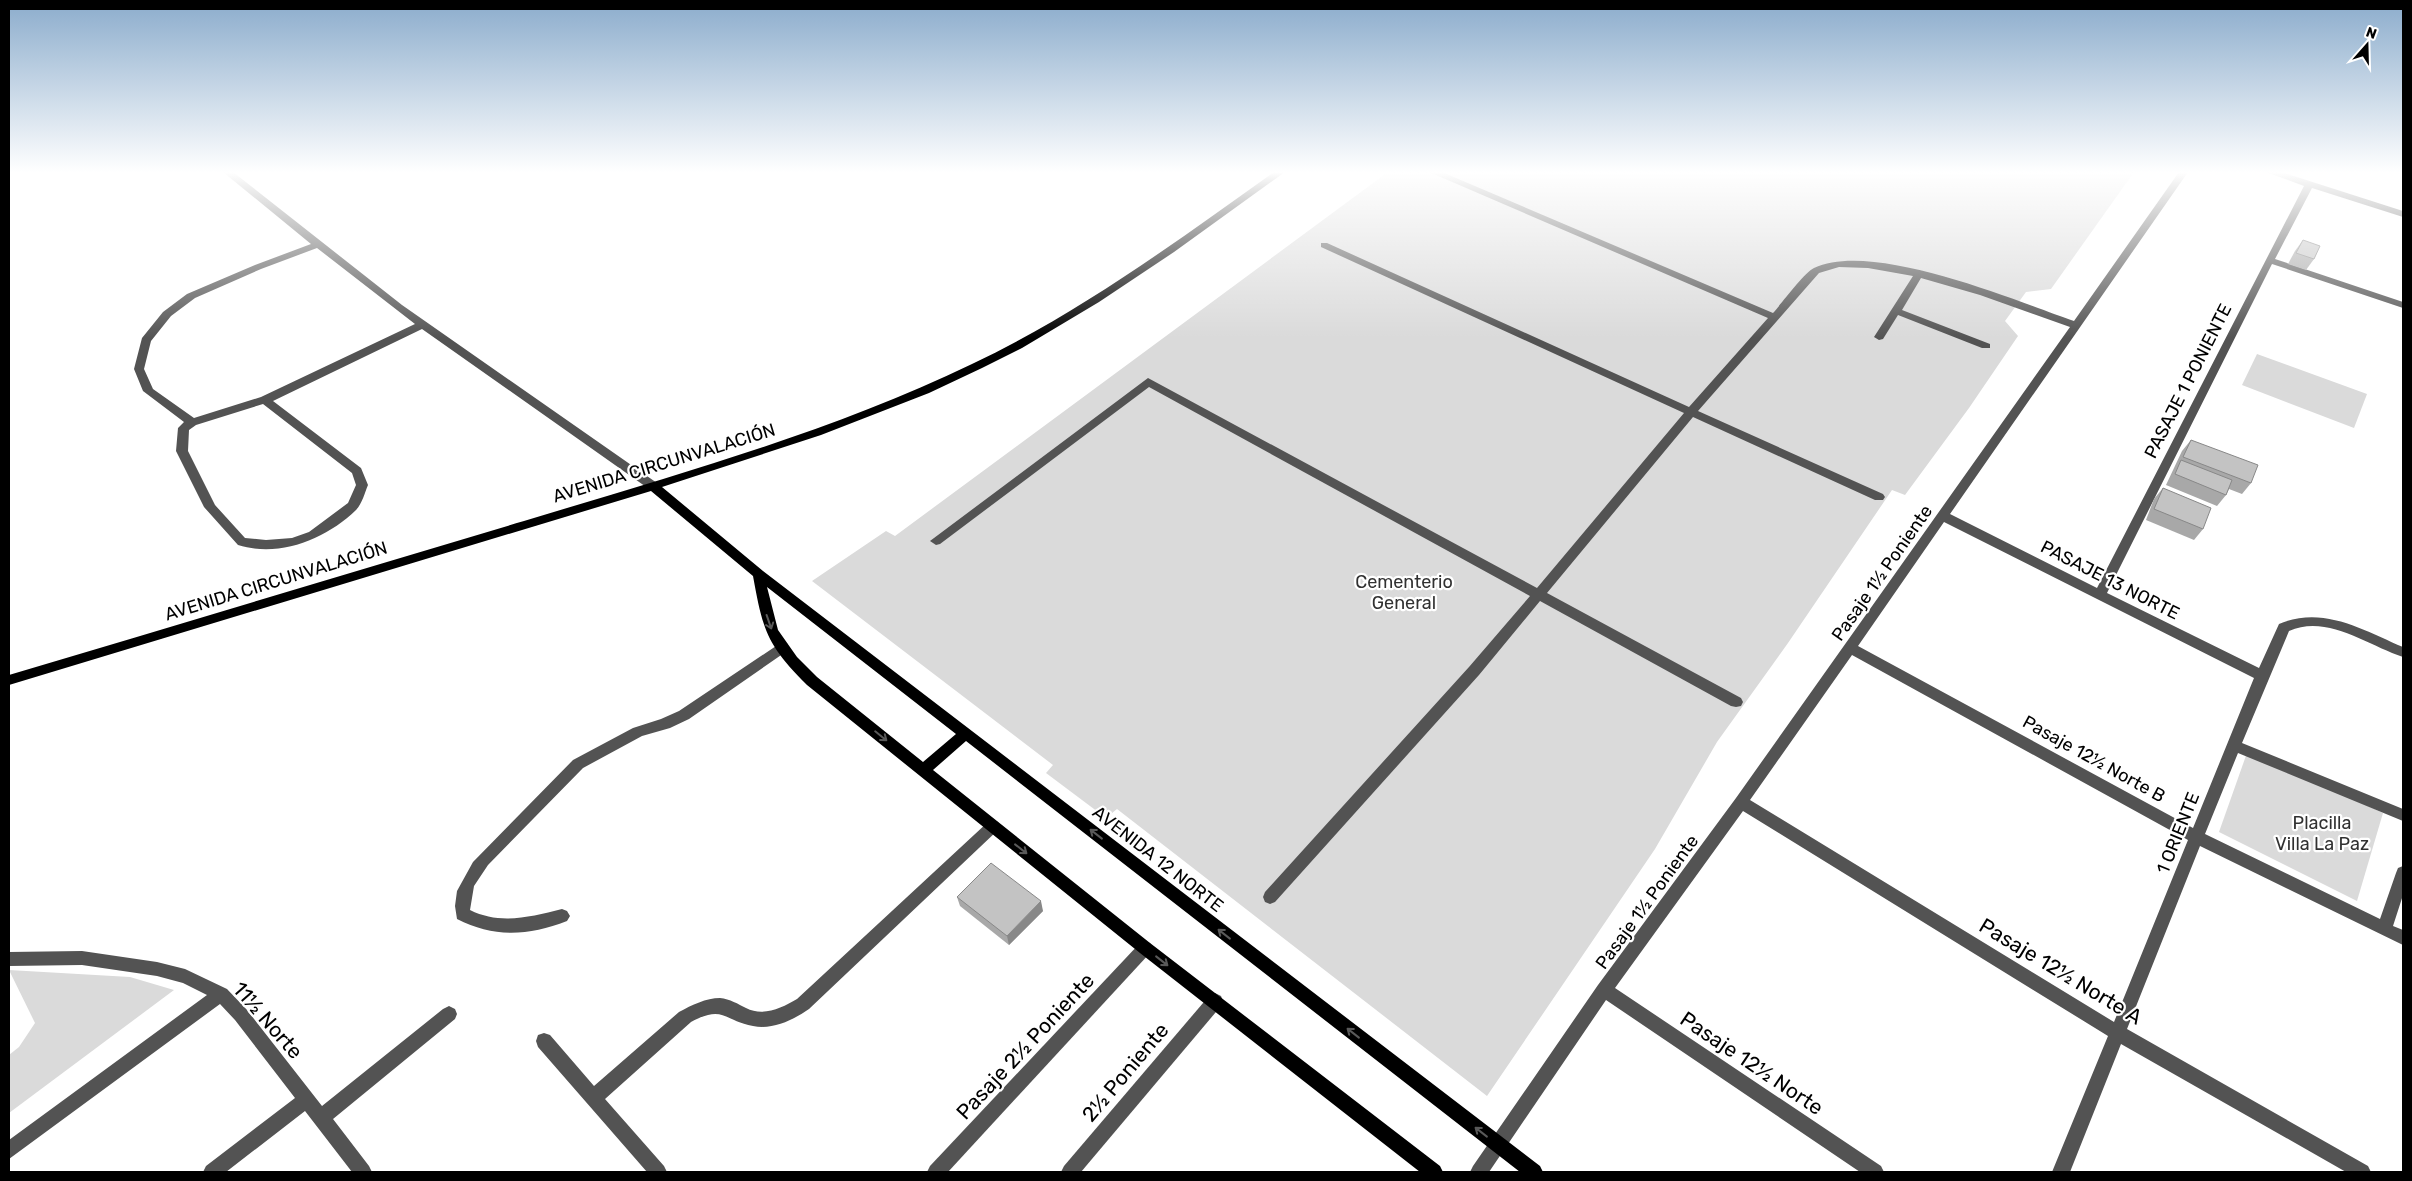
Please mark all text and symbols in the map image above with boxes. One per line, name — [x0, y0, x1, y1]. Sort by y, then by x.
north arrow — [2342, 20, 2392, 70]
text: N — [2364, 24, 2379, 43]
street label: PASAJE 1 PONIENTE — [2140, 300, 2236, 462]
street label: AVENIDA CIRCUNVALACIÓN — [550, 419, 778, 507]
street label: Pasaje 1½ Poniente — [1827, 501, 1937, 645]
street label: PASAJE 13 NORTE — [2037, 535, 2183, 625]
street label: AVENIDA CIRCUNVALACIÓN — [162, 537, 390, 625]
park label: Cementerio General — [1355, 571, 1453, 614]
one-way arrow — [765, 613, 774, 629]
street label: Pasaje 12½ Norte B — [2019, 711, 2169, 807]
one-way arrow — [874, 731, 887, 742]
street label: 1 ORIENTE — [2152, 789, 2204, 877]
street label: AVENIDA 12 NORTE — [1088, 801, 1228, 917]
park label: Placilla Villa La Paz — [2275, 812, 2369, 855]
one-way arrow — [1089, 829, 1102, 840]
street label: Pasaje 1½ Poniente — [1591, 831, 1703, 973]
one-way arrow — [1014, 844, 1027, 855]
street label: Pasaje 12½ Norte A — [1975, 912, 2147, 1030]
one-way arrow — [1218, 928, 1231, 939]
one-way arrow — [1156, 955, 1169, 966]
street label: Pasaje 2½ Poniente — [951, 968, 1099, 1124]
street label: 11½ Norte — [228, 976, 308, 1064]
street label: Pasaje 12½ Norte — [1676, 1006, 1828, 1120]
street label: 2½ Poniente — [1076, 1018, 1174, 1126]
one-way arrow — [1346, 1028, 1360, 1038]
one-way arrow — [1475, 1127, 1488, 1138]

